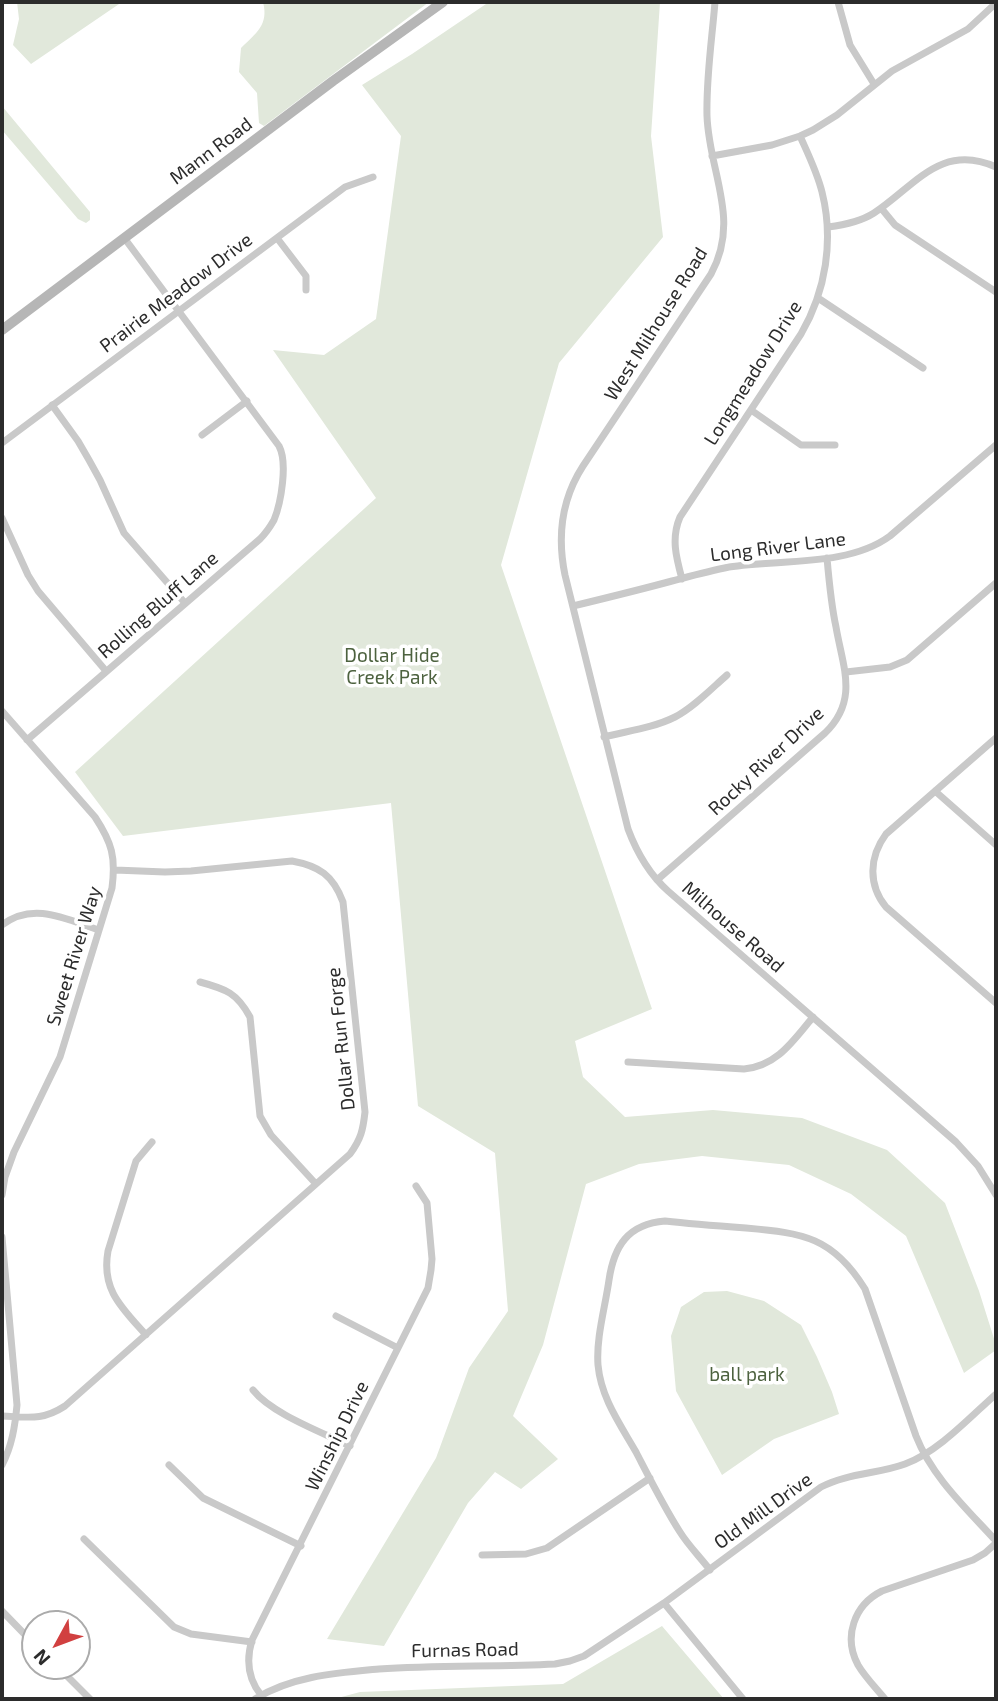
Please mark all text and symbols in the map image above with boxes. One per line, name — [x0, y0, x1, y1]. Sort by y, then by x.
street label: Mann Road — [165, 113, 257, 189]
street label: Prairie Meadow Drive — [95, 228, 257, 358]
street label: West Milhouse Road — [600, 243, 712, 405]
street label: Longmeadow Drive — [699, 297, 807, 449]
street label: Long River Lane — [709, 527, 847, 567]
street label: Rolling Bluff Lane — [93, 547, 223, 663]
park label: Dollar Hide Creek Park — [344, 645, 440, 689]
street label: Rocky River Drive — [704, 702, 828, 820]
street label: Milhouse Road — [677, 877, 789, 977]
street label: Sweet River Way — [42, 883, 106, 1029]
street label: Dollar Run Forge — [322, 966, 360, 1112]
park label: ball park — [709, 1364, 785, 1386]
street label: Winship Drive — [301, 1377, 373, 1495]
street label: Old Mill Drive — [710, 1468, 816, 1554]
north arrow — [21, 1610, 91, 1680]
street label: Furnas Road — [411, 1638, 519, 1662]
text: N — [28, 1645, 54, 1671]

